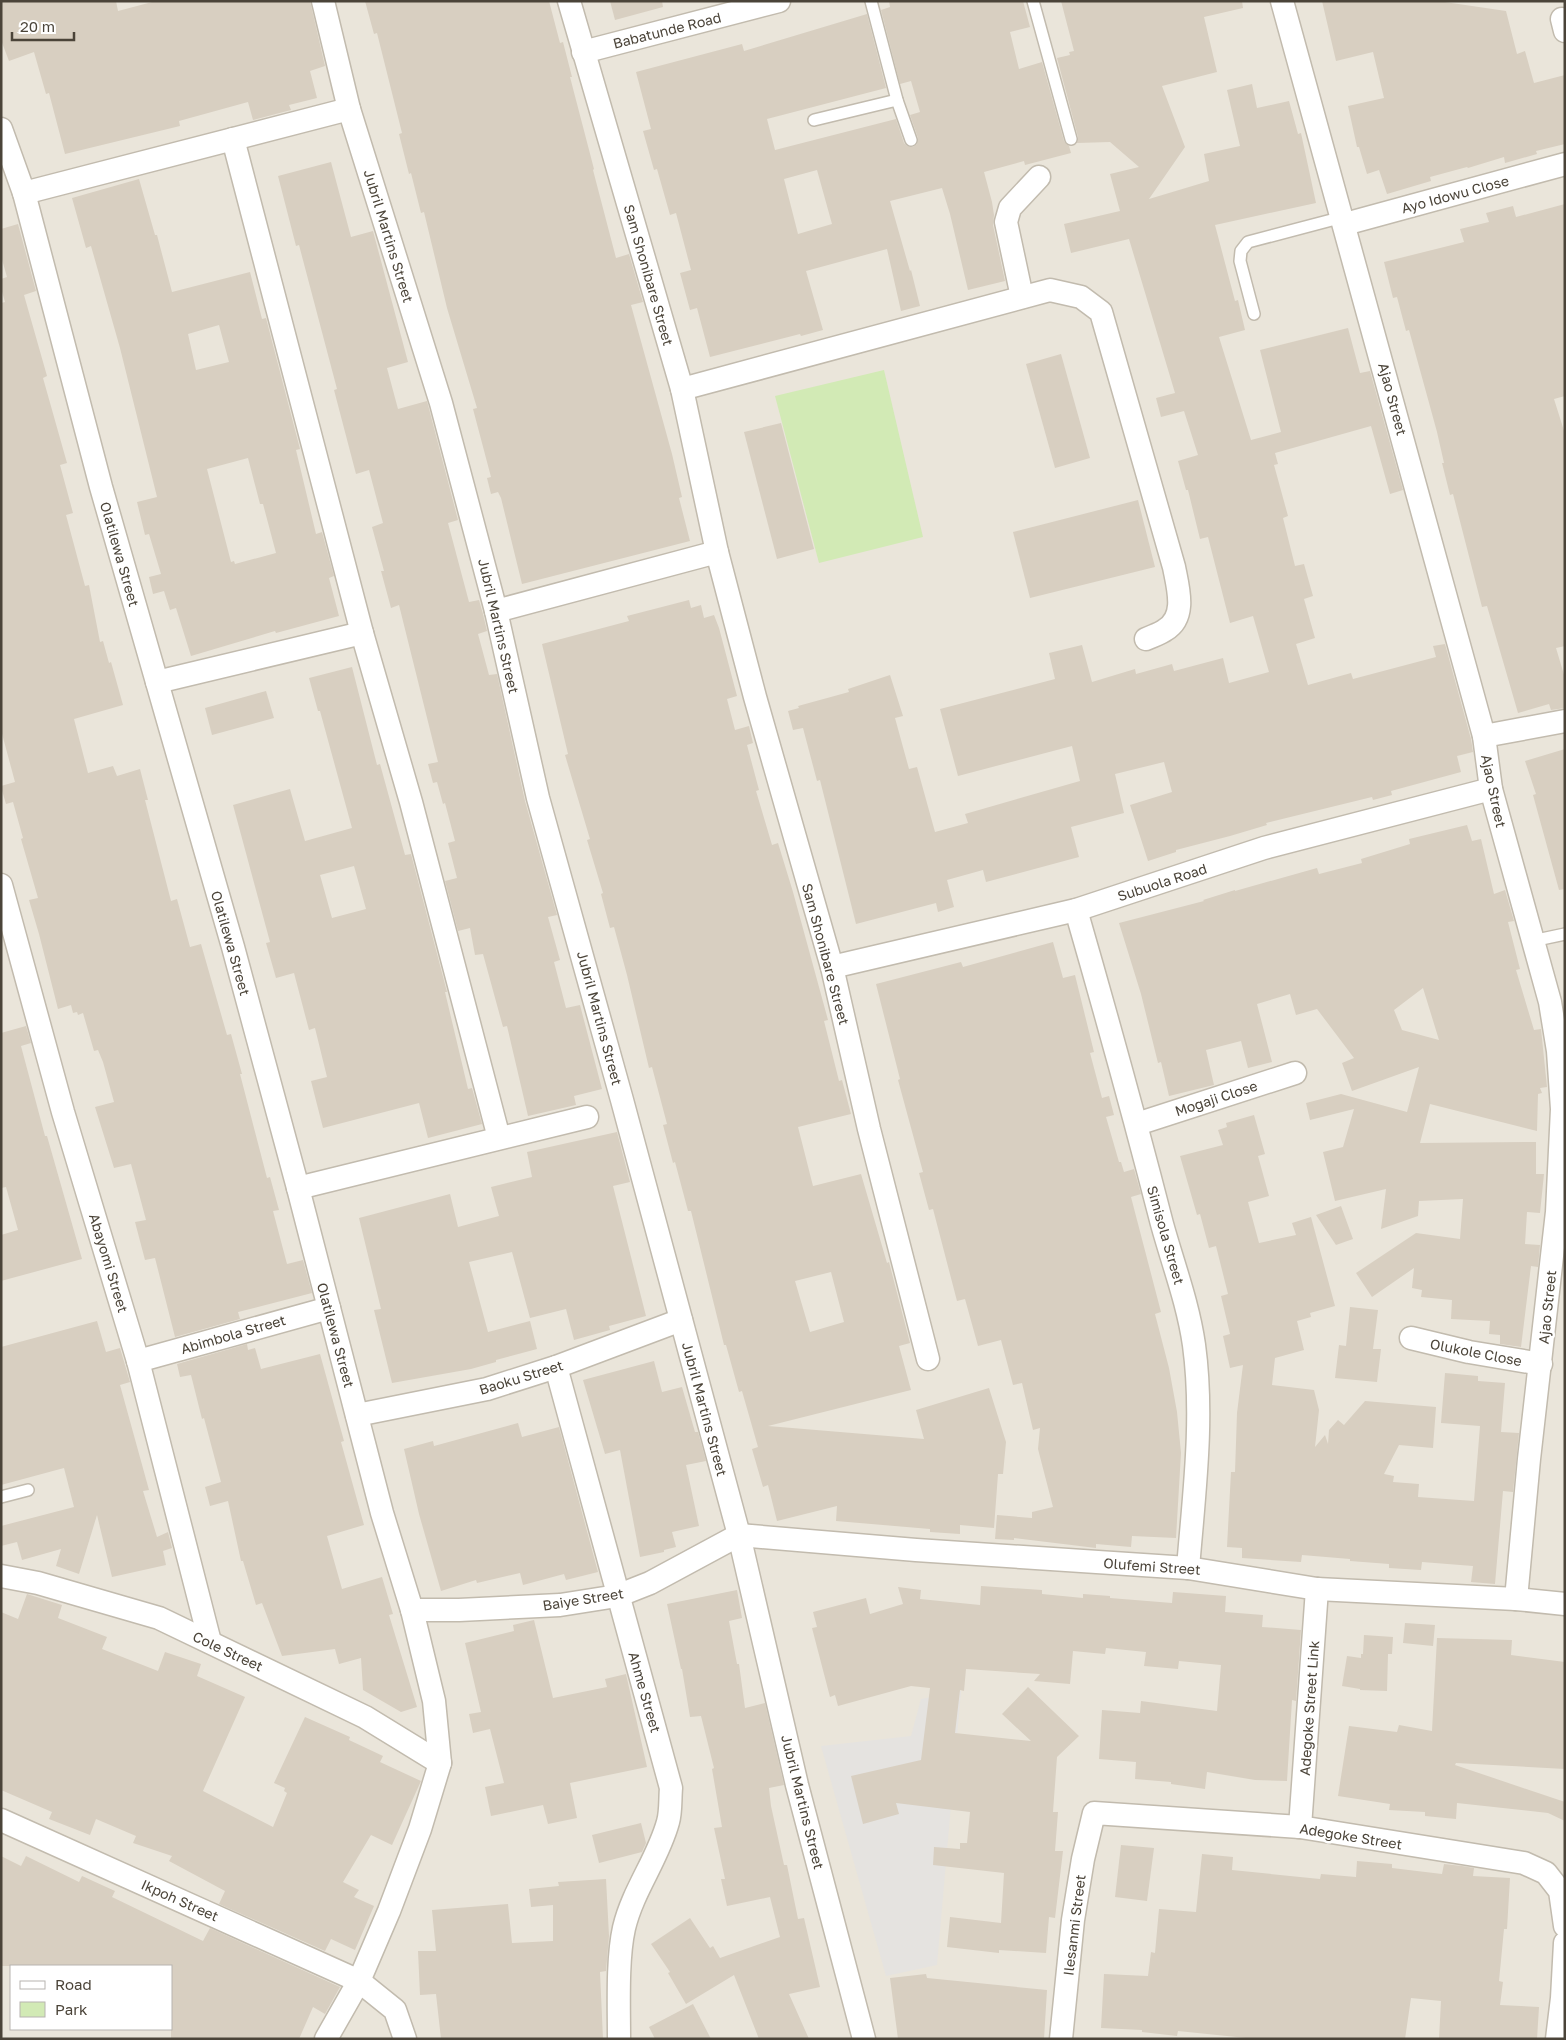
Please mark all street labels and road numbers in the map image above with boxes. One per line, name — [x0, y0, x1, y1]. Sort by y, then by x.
street label: Babatunde Road — [611, 8, 723, 52]
street label: Jubril Martins Street — [361, 167, 417, 305]
street label: Ayo Idowu Close — [1399, 172, 1511, 216]
street label: Sam Shonibare Street — [621, 202, 677, 348]
street label: Ajao Street — [1375, 361, 1411, 437]
street label: Olatilewa Street — [97, 500, 143, 608]
street label: Jubril Martins Street — [475, 557, 523, 695]
street label: Ajao Street — [1478, 753, 1510, 829]
street label: Subuola Road — [1115, 860, 1209, 904]
street label: Sam Shonibare Street — [799, 881, 853, 1027]
street label: Olatilewa Street — [208, 889, 254, 997]
street label: Jubril Martins Street — [574, 949, 626, 1087]
street label: Mogaji Close — [1173, 1077, 1259, 1119]
street label: Simisola Street — [1144, 1184, 1188, 1286]
street label: Abayomi Street — [86, 1211, 132, 1315]
street label: Ajao Street — [1535, 1269, 1559, 1345]
street label: Olatilewa Street — [314, 1281, 358, 1389]
street label: Abimbola Street — [179, 1311, 287, 1357]
street label: Olukole Close — [1429, 1335, 1523, 1369]
street label: Jubril Martins Street — [679, 1340, 731, 1478]
street label: Baoku Street — [477, 1356, 565, 1398]
street label: Olufemi Street — [1103, 1554, 1201, 1578]
street label: Baiye Street — [541, 1584, 625, 1614]
street label: Cole Street — [190, 1627, 266, 1675]
street label: Adegoke Street Link — [1296, 1640, 1322, 1776]
street label: Ahme Street — [625, 1650, 665, 1734]
street label: Jubril Martins Street — [778, 1733, 828, 1871]
street label: Adegoke Street — [1298, 1819, 1404, 1853]
street label: Ilesanmi Street — [1059, 1873, 1089, 1977]
street label: Ikpoh Street — [139, 1875, 221, 1925]

